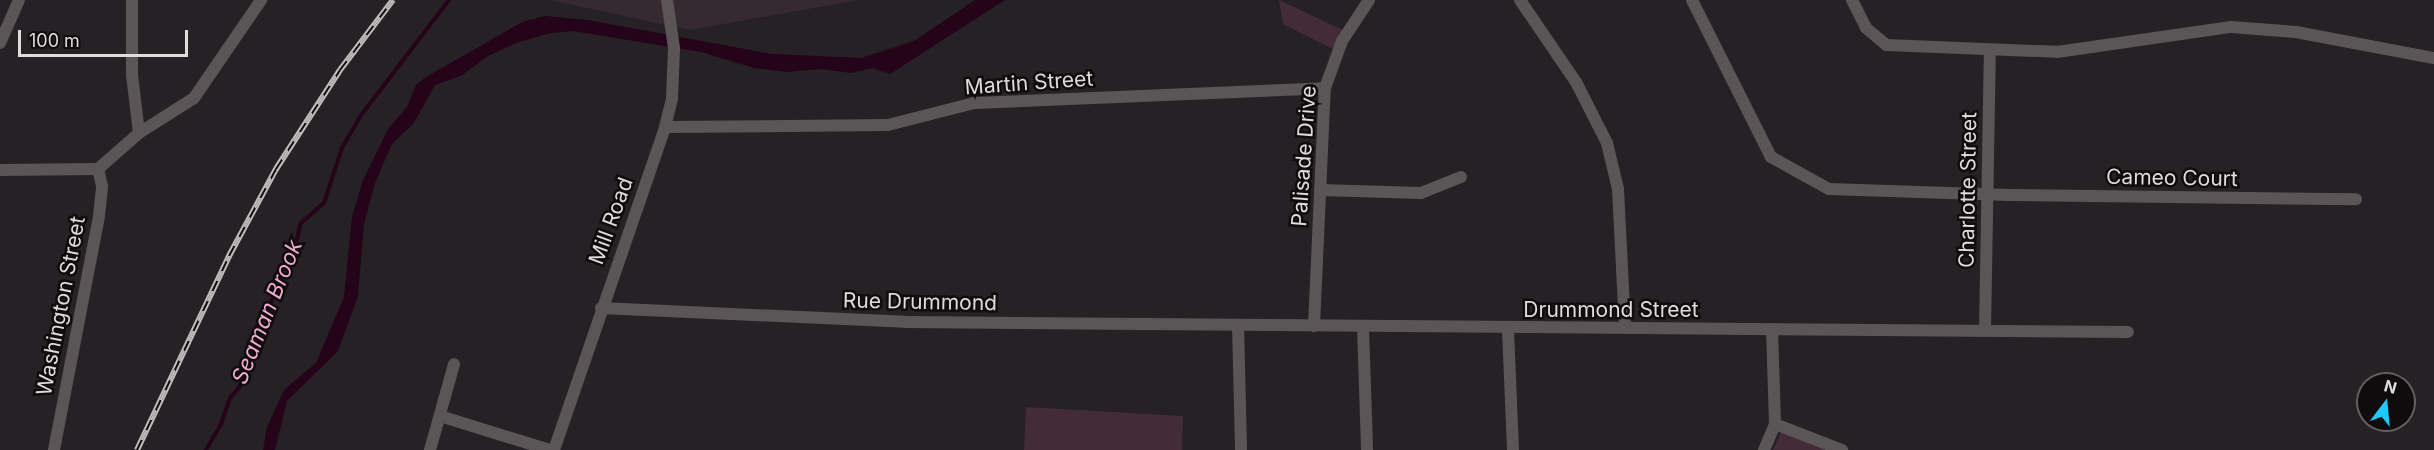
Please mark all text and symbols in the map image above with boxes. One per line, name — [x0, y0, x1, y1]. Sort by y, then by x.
scale bar — [21, 18, 190, 56]
text: 100 m — [29, 30, 80, 51]
street label: Martin Street — [964, 66, 1094, 100]
street label: Palisade Drive — [1286, 85, 1322, 227]
street label: Charlotte Street — [1954, 112, 1982, 268]
street label: Cameo Court — [2106, 164, 2238, 192]
street label: Mill Road — [584, 174, 638, 268]
street label: Washington Street — [31, 214, 91, 398]
water label: Seaman Brook — [226, 236, 308, 388]
street label: Rue Drummond — [843, 288, 997, 316]
street label: Drummond Street — [1523, 297, 1699, 323]
north arrow — [2356, 372, 2416, 432]
text: N — [2382, 375, 2399, 398]

